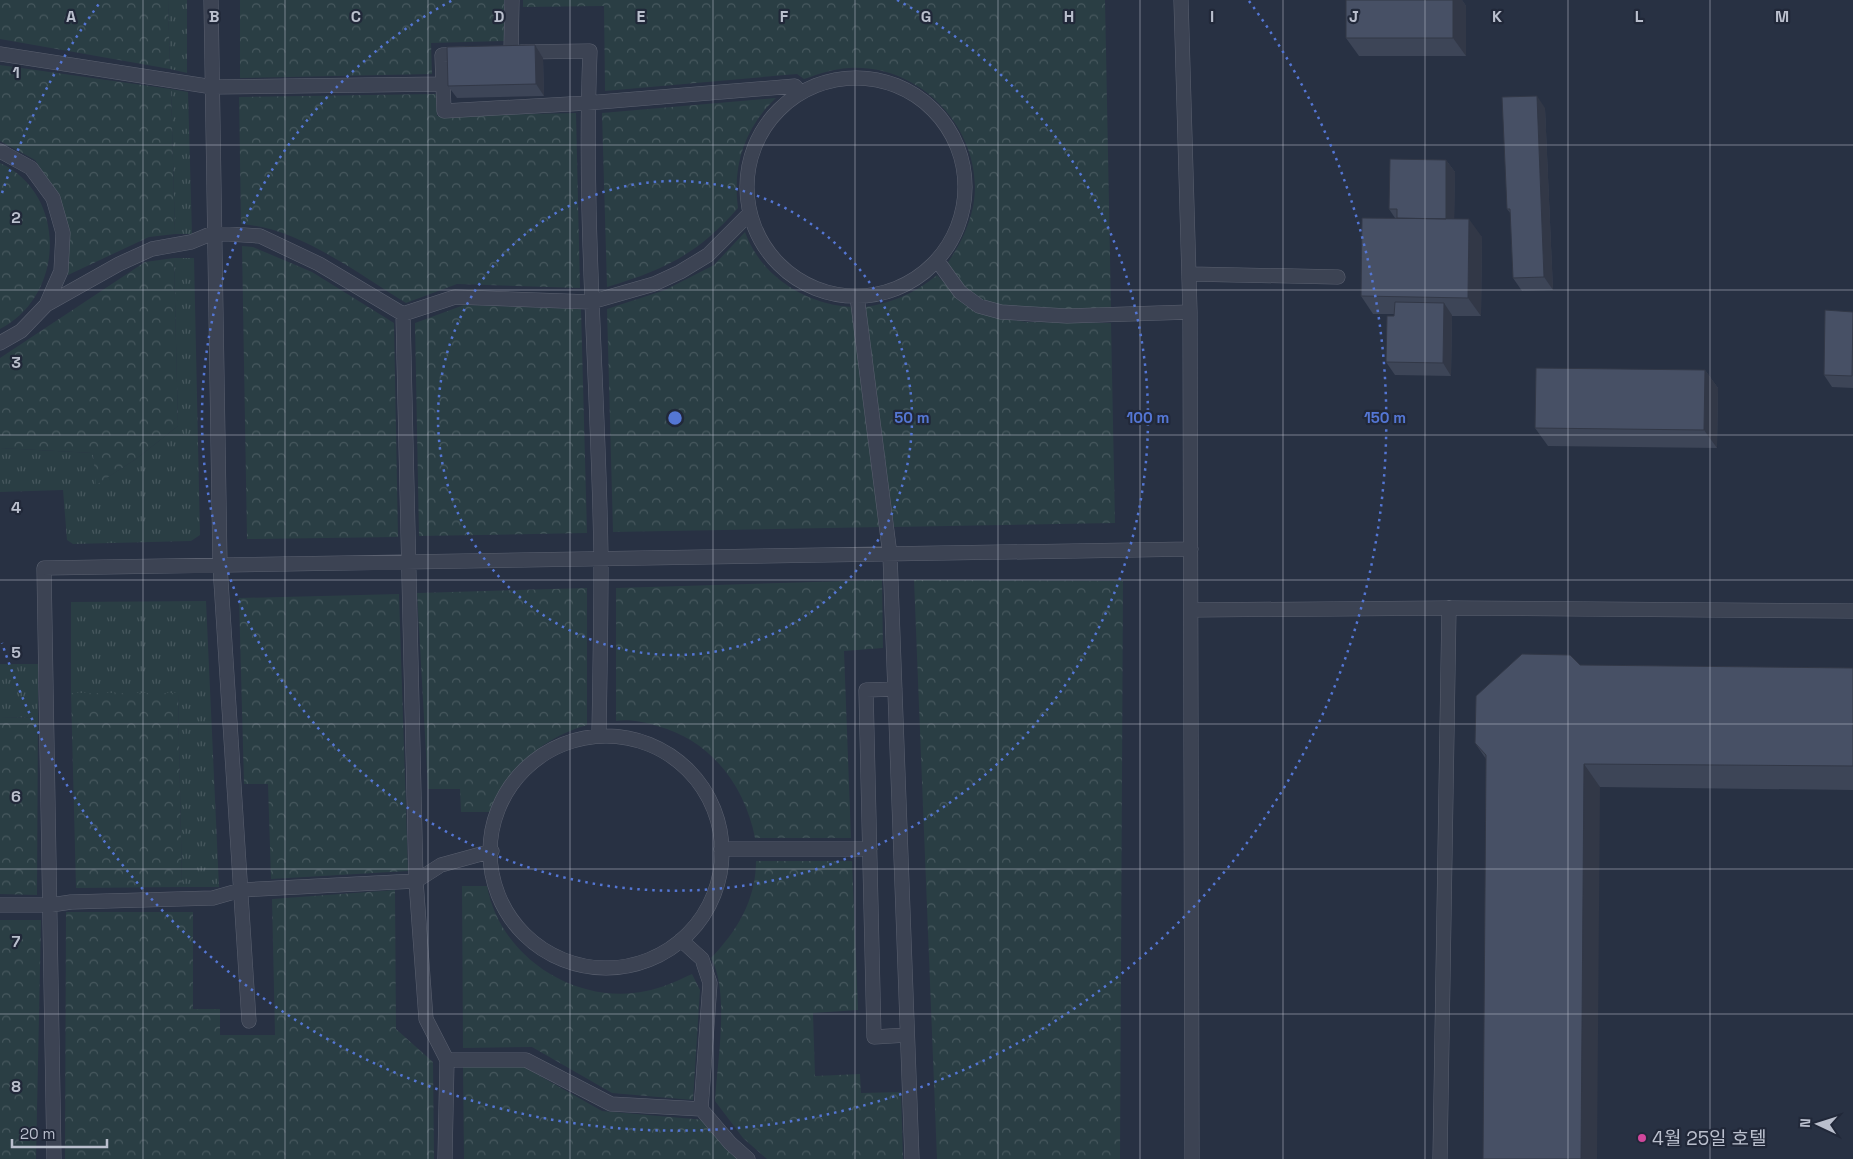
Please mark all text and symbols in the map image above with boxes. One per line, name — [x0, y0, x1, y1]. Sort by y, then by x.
text: A — [66, 6, 76, 27]
text: B — [209, 6, 219, 27]
text: C — [351, 6, 361, 27]
text: D — [494, 6, 504, 27]
text: E — [637, 6, 646, 27]
text: F — [780, 6, 789, 27]
text: G — [921, 6, 931, 27]
text: H — [1064, 6, 1074, 27]
text: I — [1210, 6, 1214, 27]
text: J — [1349, 6, 1359, 27]
text: K — [1492, 6, 1502, 27]
text: L — [1635, 6, 1644, 27]
text: M — [1775, 6, 1789, 27]
text: 1 — [12, 62, 20, 83]
text: 2 — [11, 207, 21, 228]
text: 3 — [11, 352, 21, 373]
text: 50 m — [894, 408, 930, 427]
text: 100 m — [1127, 408, 1169, 427]
text: 150 m — [1364, 408, 1406, 427]
centre of rings — [666, 409, 684, 427]
text: 4 — [11, 497, 21, 518]
text: 5 — [11, 642, 21, 663]
text: 6 — [11, 786, 21, 807]
text: 7 — [12, 931, 21, 952]
text: 8 — [11, 1076, 21, 1097]
north arrow — [1793, 1099, 1843, 1149]
scale bar — [12, 1116, 108, 1148]
text: N — [1796, 1118, 1814, 1128]
text: 20 m — [20, 1124, 55, 1143]
place label: 4월 25일 호텔 — [1652, 1126, 1766, 1151]
marker: 4월 25일 호텔 — [1636, 1132, 1648, 1144]

